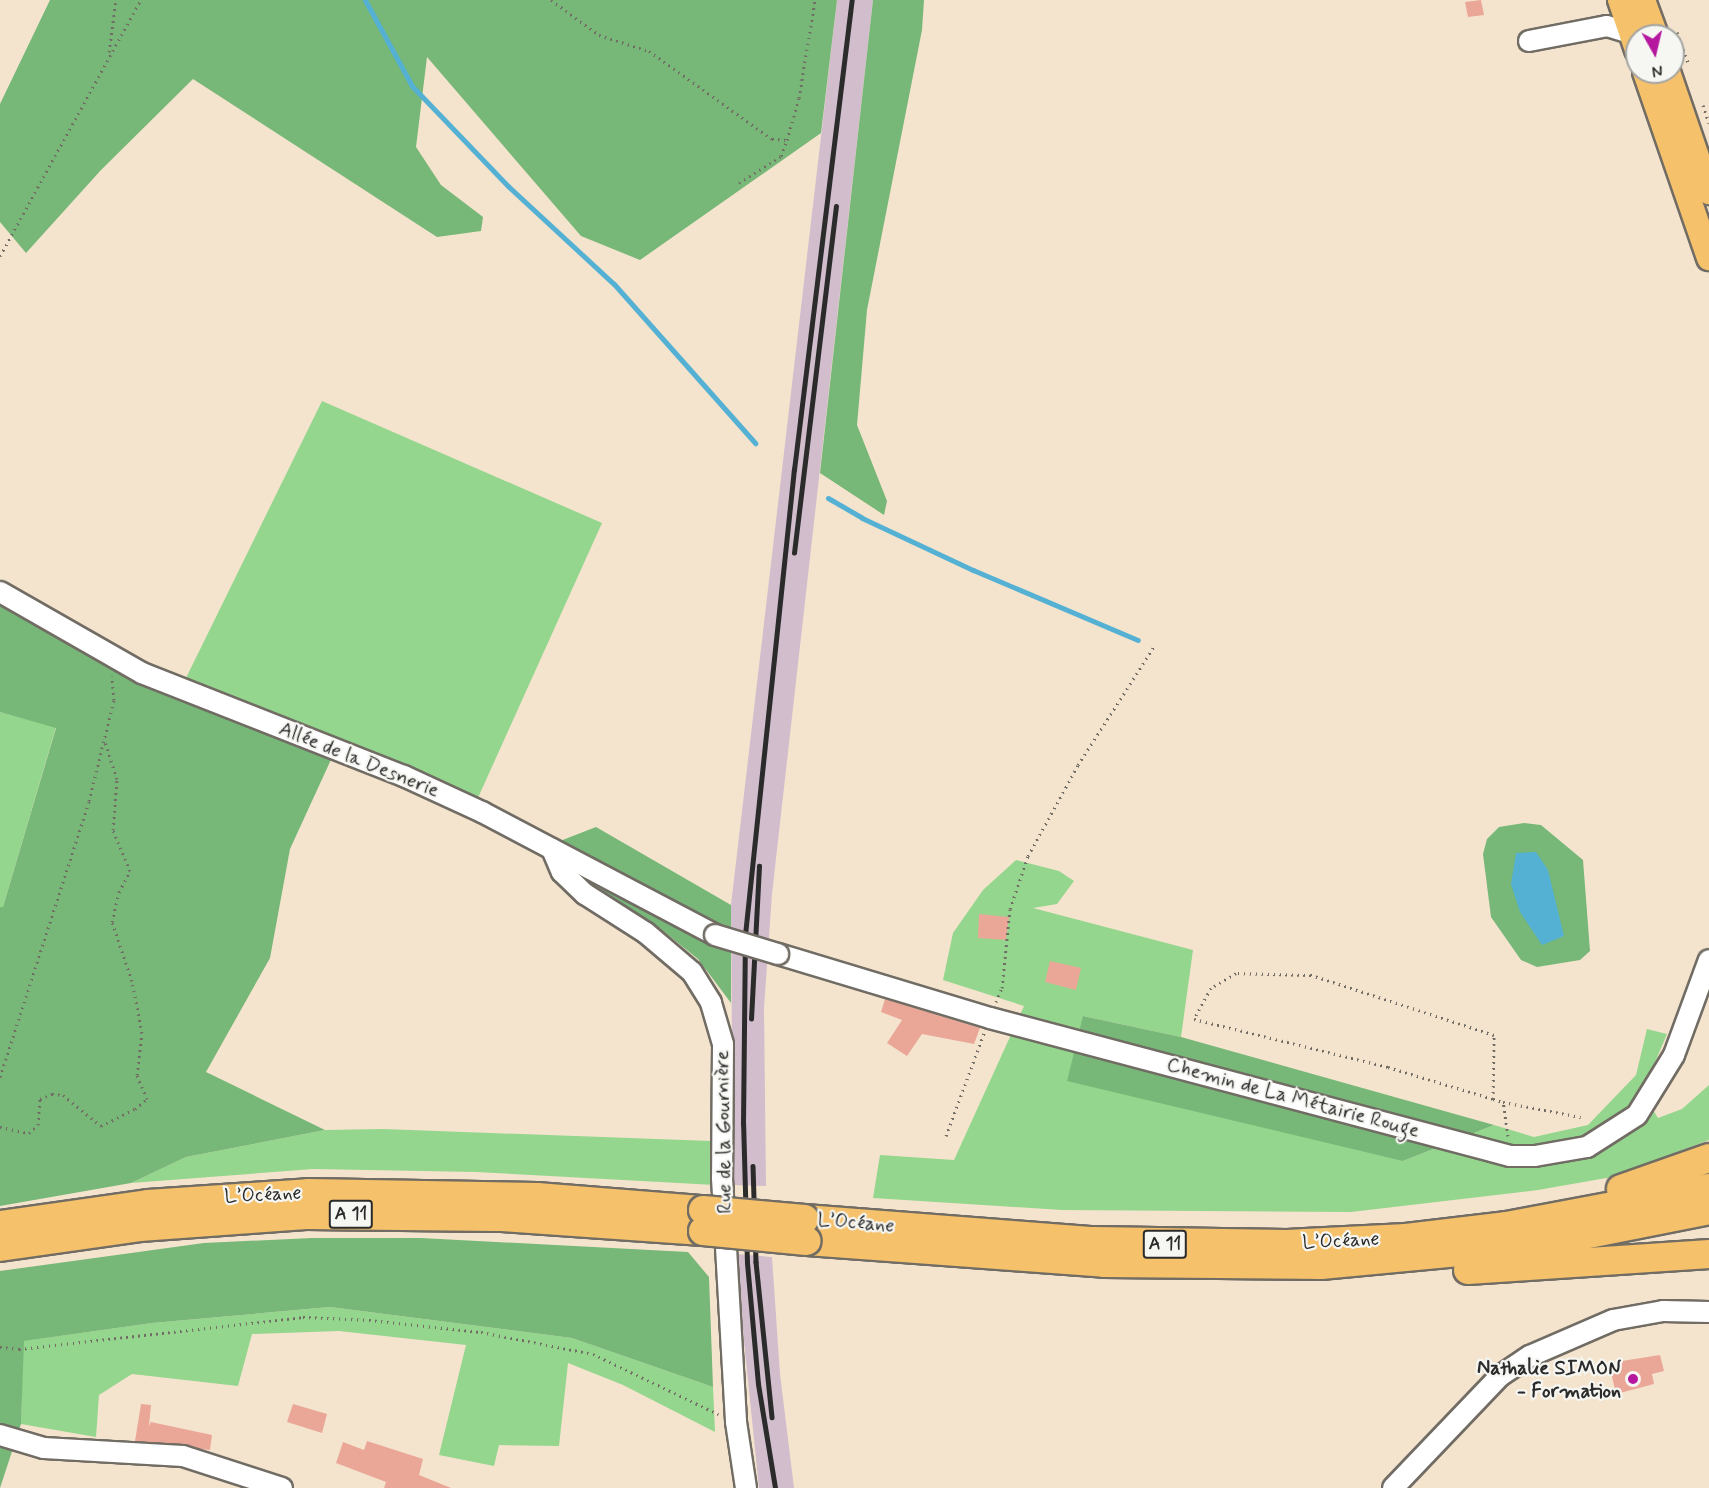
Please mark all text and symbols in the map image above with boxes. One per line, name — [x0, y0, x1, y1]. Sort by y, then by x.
north arrow — [1625, 24, 1685, 84]
text: N — [1651, 59, 1664, 81]
street label: Allée de la Desnerie — [275, 717, 443, 803]
street label: Rue de la Gournière — [711, 1050, 737, 1214]
street label: Chemin de La Métairie Rouge — [1166, 1053, 1420, 1143]
street label: L’Océane — [224, 1181, 302, 1209]
road number: A 11 — [328, 1199, 374, 1229]
street label: L’Océane — [817, 1208, 895, 1238]
street label: L’Océane — [1302, 1227, 1380, 1255]
road number: A 11 — [1142, 1229, 1188, 1259]
place label: Nathalie SIMON - Formation — [1477, 1356, 1621, 1403]
marker: Nathalie SIMON - Formation — [1626, 1372, 1640, 1386]

